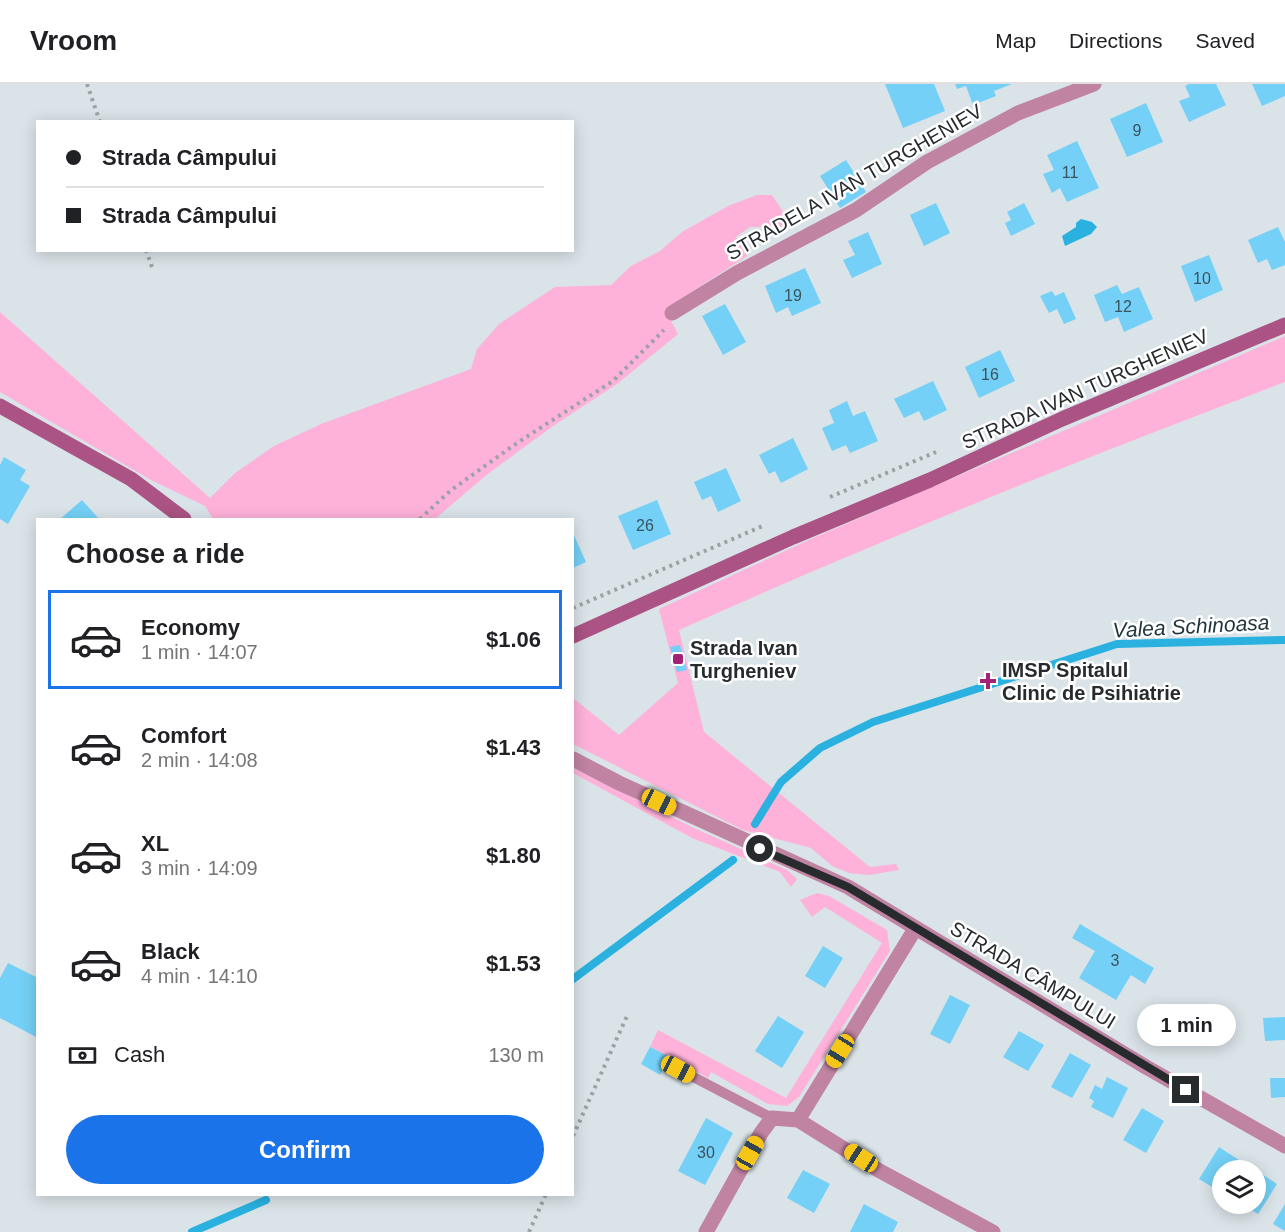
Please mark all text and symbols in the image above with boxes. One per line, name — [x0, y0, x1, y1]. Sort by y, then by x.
text: Vroom — [30, 25, 117, 56]
text: Map — [995, 29, 1036, 52]
text: Directions — [1069, 29, 1162, 52]
text: Saved — [1195, 29, 1255, 52]
street label: STRADELA IVAN TURGHENIEV — [722, 99, 986, 264]
house number: 9 — [1133, 122, 1142, 139]
text: Strada Câmpului — [102, 145, 277, 170]
house number: 11 — [1062, 164, 1078, 181]
text: Strada Câmpului — [102, 203, 277, 228]
house number: 10 — [1193, 270, 1211, 287]
house number: 19 — [784, 287, 802, 304]
house number: 12 — [1114, 298, 1132, 315]
street label: STRADA IVAN TURGHENIEV — [959, 324, 1212, 453]
house number: 16 — [981, 366, 999, 383]
house number: 26 — [636, 517, 654, 534]
text: Choose a ride — [66, 539, 245, 569]
water label: Valea Schinoasa — [1112, 610, 1270, 642]
icon: car — [69, 613, 123, 667]
text: Economy — [141, 615, 240, 640]
text: $1.06 — [486, 627, 541, 652]
place label: Strada Ivan Turgheniev — [690, 637, 798, 682]
text: 1 min · 14:07 — [141, 641, 258, 663]
marker: Strada Ivan Turgheniev — [671, 652, 685, 666]
place label: IMSP Spitalul Clinic de Psihiatrie — [1002, 659, 1181, 704]
marker: IMSP Spitalul Clinic de Psihiatrie — [979, 672, 997, 690]
icon: car — [69, 721, 123, 775]
text: Comfort — [141, 723, 227, 748]
text: $1.43 — [486, 735, 541, 760]
text: 2 min · 14:08 — [141, 749, 258, 771]
car — [639, 786, 679, 818]
icon: car — [69, 829, 123, 883]
text: XL — [141, 831, 169, 856]
route start — [746, 835, 773, 862]
text: $1.80 — [486, 843, 541, 868]
text: 3 min · 14:09 — [141, 857, 258, 879]
street label: STRADA CÂMPULUI — [946, 917, 1120, 1033]
icon: car — [69, 937, 123, 991]
text: Black — [141, 939, 200, 964]
text: $1.53 — [486, 951, 541, 976]
house number: 3 — [1111, 952, 1120, 969]
text: 4 min · 14:10 — [141, 965, 258, 987]
callout: 1 min — [1136, 1003, 1236, 1045]
text: 1 min — [1160, 1014, 1213, 1036]
car — [823, 1031, 857, 1071]
icon: cash — [66, 1039, 99, 1072]
text: Cash — [114, 1042, 165, 1067]
text: 130 m — [488, 1044, 544, 1066]
car — [658, 1053, 698, 1085]
route end — [1172, 1076, 1199, 1103]
button: Confirm — [66, 1115, 544, 1184]
car — [733, 1133, 767, 1173]
car — [841, 1141, 881, 1175]
house number: 30 — [697, 1144, 715, 1161]
map controls — [1212, 1160, 1266, 1214]
button: layers — [1212, 1160, 1266, 1214]

